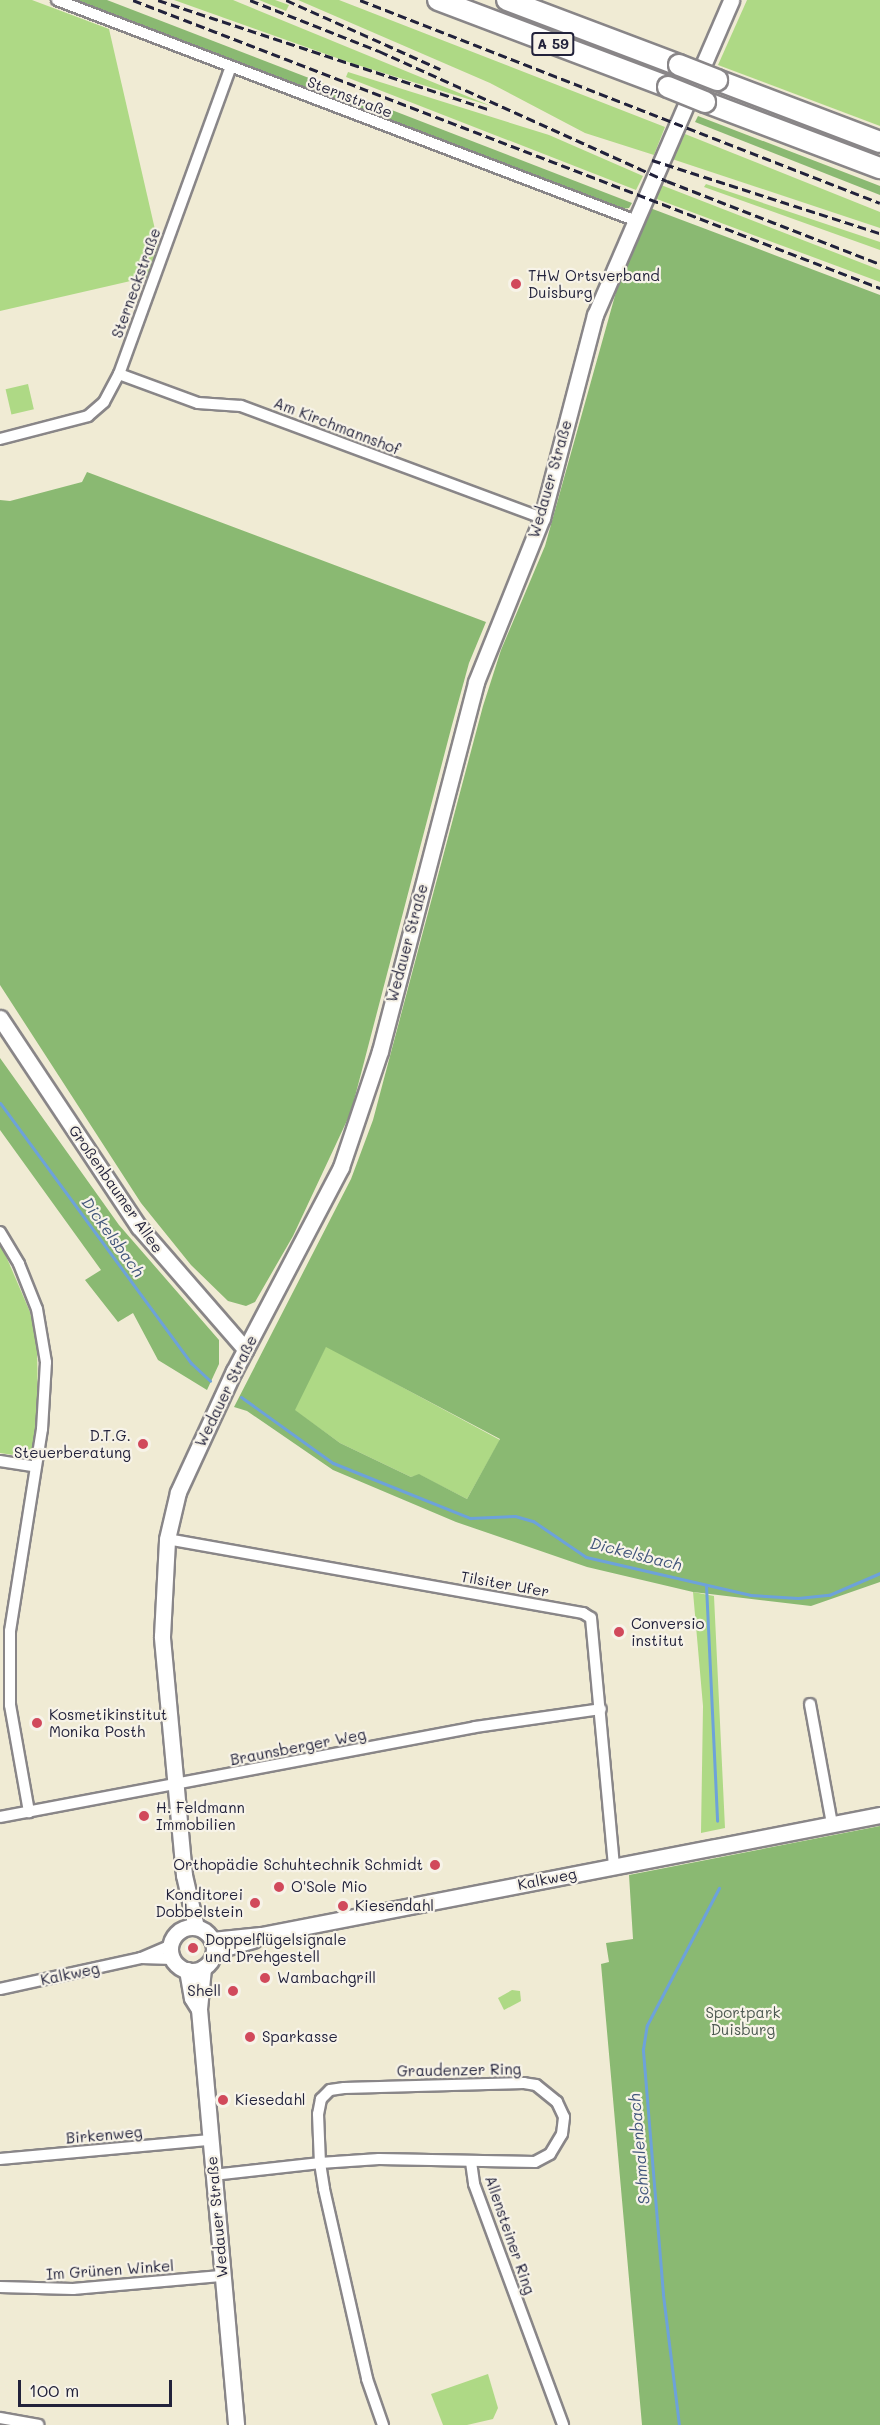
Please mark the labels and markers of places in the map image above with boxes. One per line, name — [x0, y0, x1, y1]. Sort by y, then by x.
place label: THW Ortsverband Duisburg — [528, 266, 660, 301]
marker: THW Ortsverband Duisburg — [509, 277, 523, 291]
place label: D.T.G. Steuerberatung — [14, 1426, 131, 1461]
marker: D.T.G. Steuerberatung — [136, 1437, 150, 1451]
place label: Conversio institut — [631, 1614, 704, 1649]
marker: Conversio institut — [612, 1625, 626, 1639]
place label: Kosmetikinstitut Monika Posth — [49, 1705, 167, 1740]
marker: Kosmetikinstitut Monika Posth — [30, 1716, 44, 1730]
place label: H. Feldmann Immobilien — [156, 1798, 245, 1833]
marker: H. Feldmann Immobilien — [137, 1809, 151, 1823]
place label: Orthopädie Schuhtechnik Schmidt — [173, 1856, 423, 1874]
marker: Orthopädie Schuhtechnik Schmidt — [428, 1858, 442, 1872]
place label: O'Sole Mio — [291, 1878, 367, 1896]
marker: O'Sole Mio — [272, 1880, 286, 1894]
place label: Konditorei Dobbelstein — [156, 1885, 243, 1920]
marker: Konditorei Dobbelstein — [248, 1896, 262, 1910]
place label: Kiesendahl — [355, 1897, 434, 1915]
marker: Kiesendahl — [336, 1899, 350, 1913]
place label: Doppelflügelsignale und Drehgestell — [205, 1930, 347, 1965]
marker: Doppelflügelsignale und Drehgestell — [186, 1941, 200, 1955]
place label: Wambachgrill — [277, 1969, 376, 1987]
marker: Wambachgrill — [258, 1971, 272, 1985]
place label: Shell — [187, 1982, 221, 2000]
marker: Shell — [226, 1984, 240, 1998]
place label: Sparkasse — [262, 2028, 338, 2046]
marker: Sparkasse — [243, 2030, 257, 2044]
place label: Kiesedahl — [235, 2091, 306, 2109]
marker: Kiesedahl — [216, 2093, 230, 2107]

